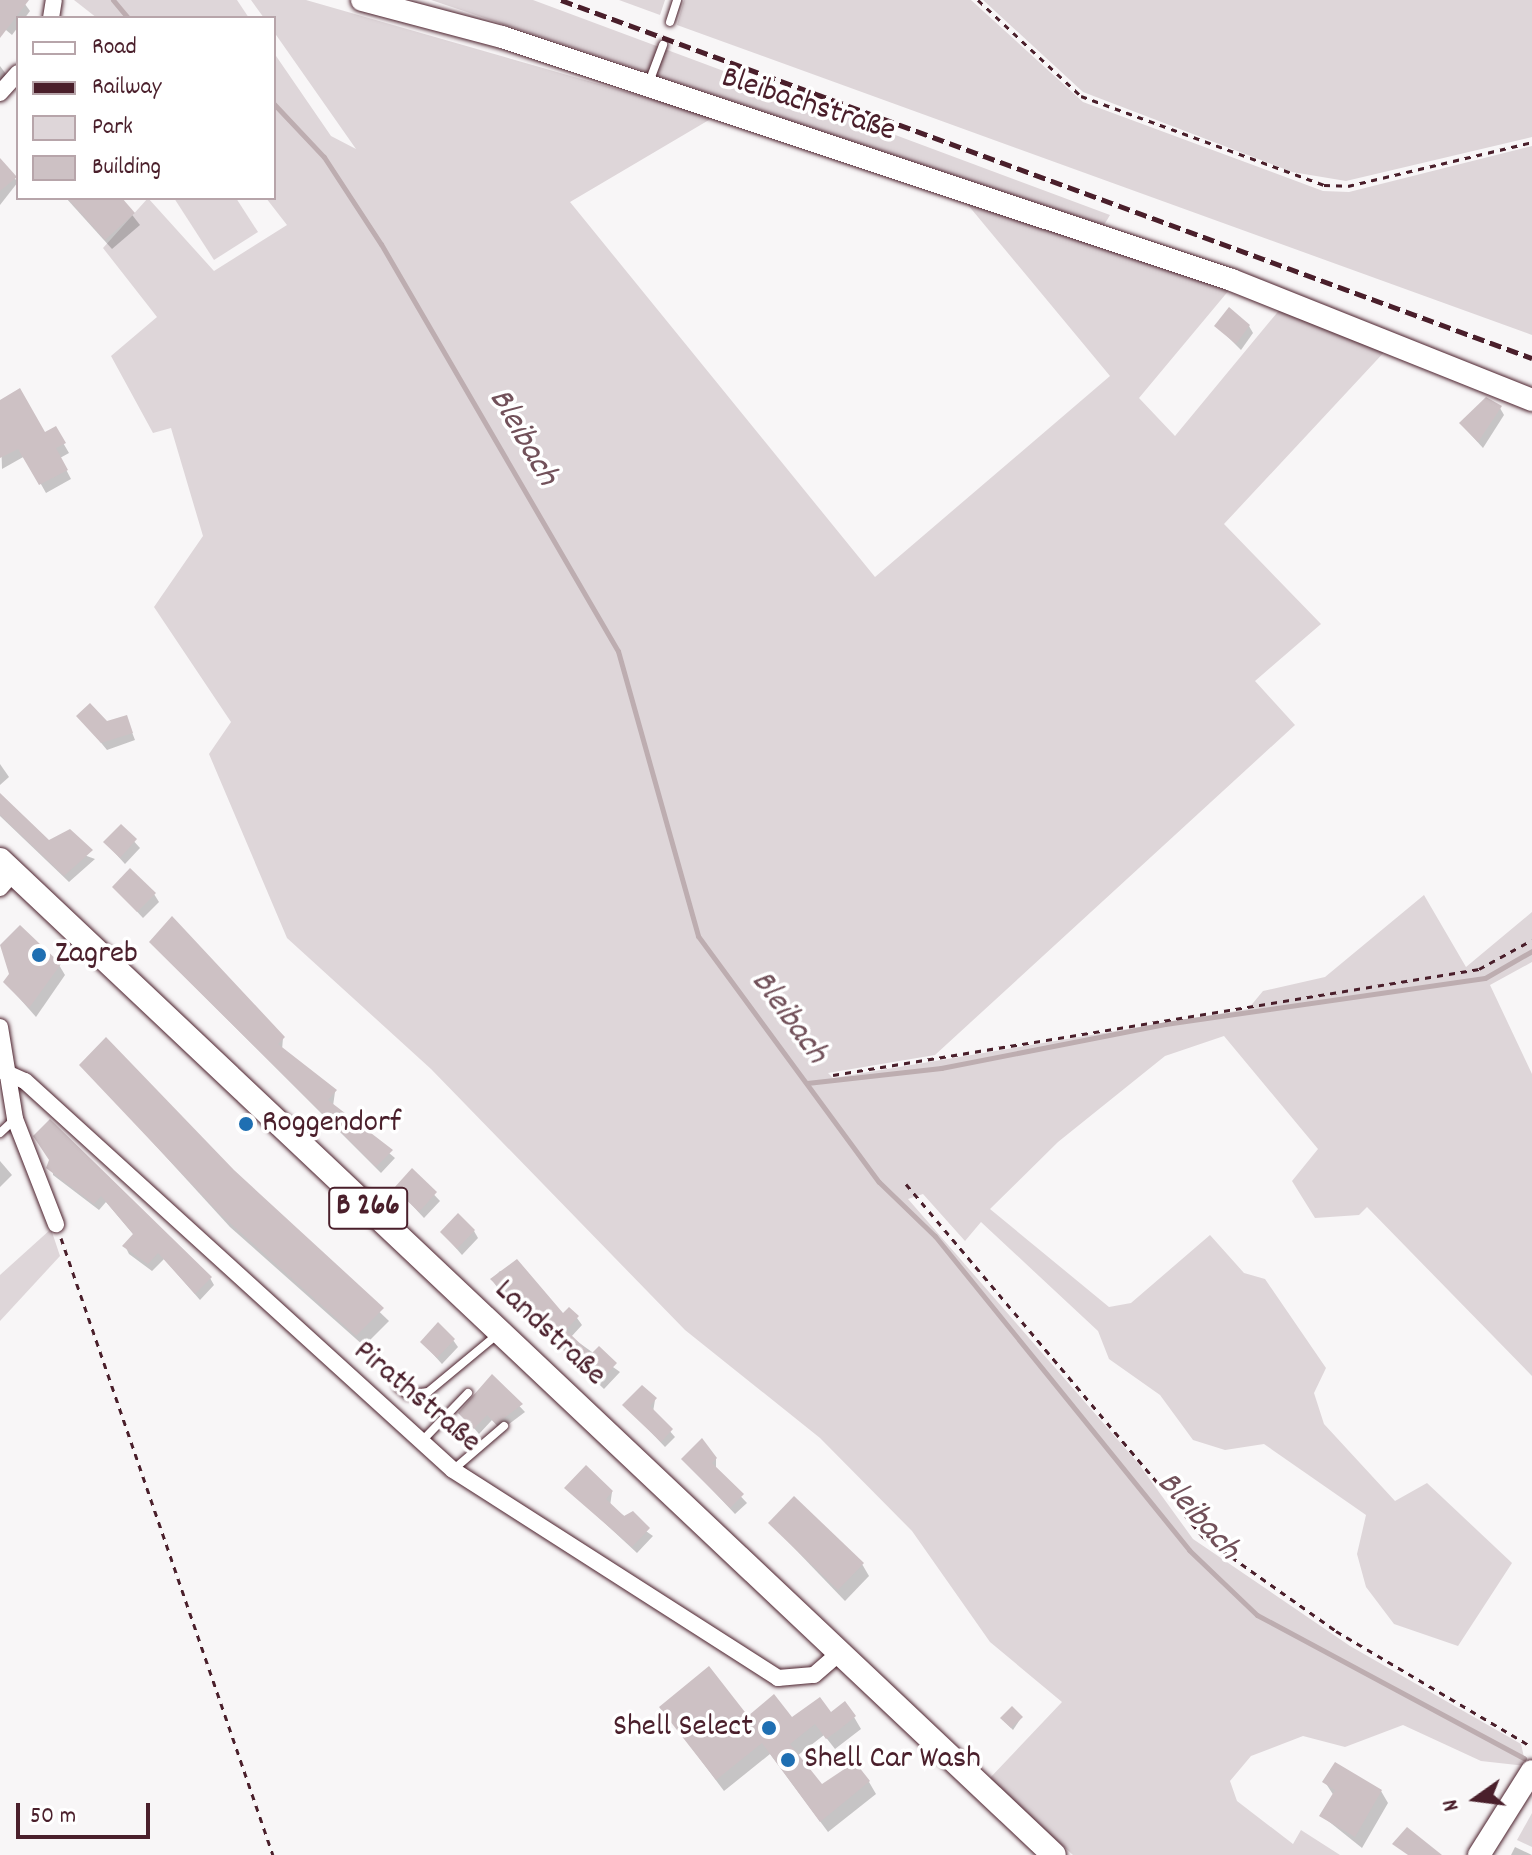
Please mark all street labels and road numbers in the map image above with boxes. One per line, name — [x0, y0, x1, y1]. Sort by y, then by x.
street label: Bleibachstraße — [716, 60, 900, 152]
road number: B 266 — [328, 1182, 408, 1234]
street label: Landstraße — [485, 1272, 613, 1396]
street label: Pirathstraße — [344, 1333, 488, 1463]

